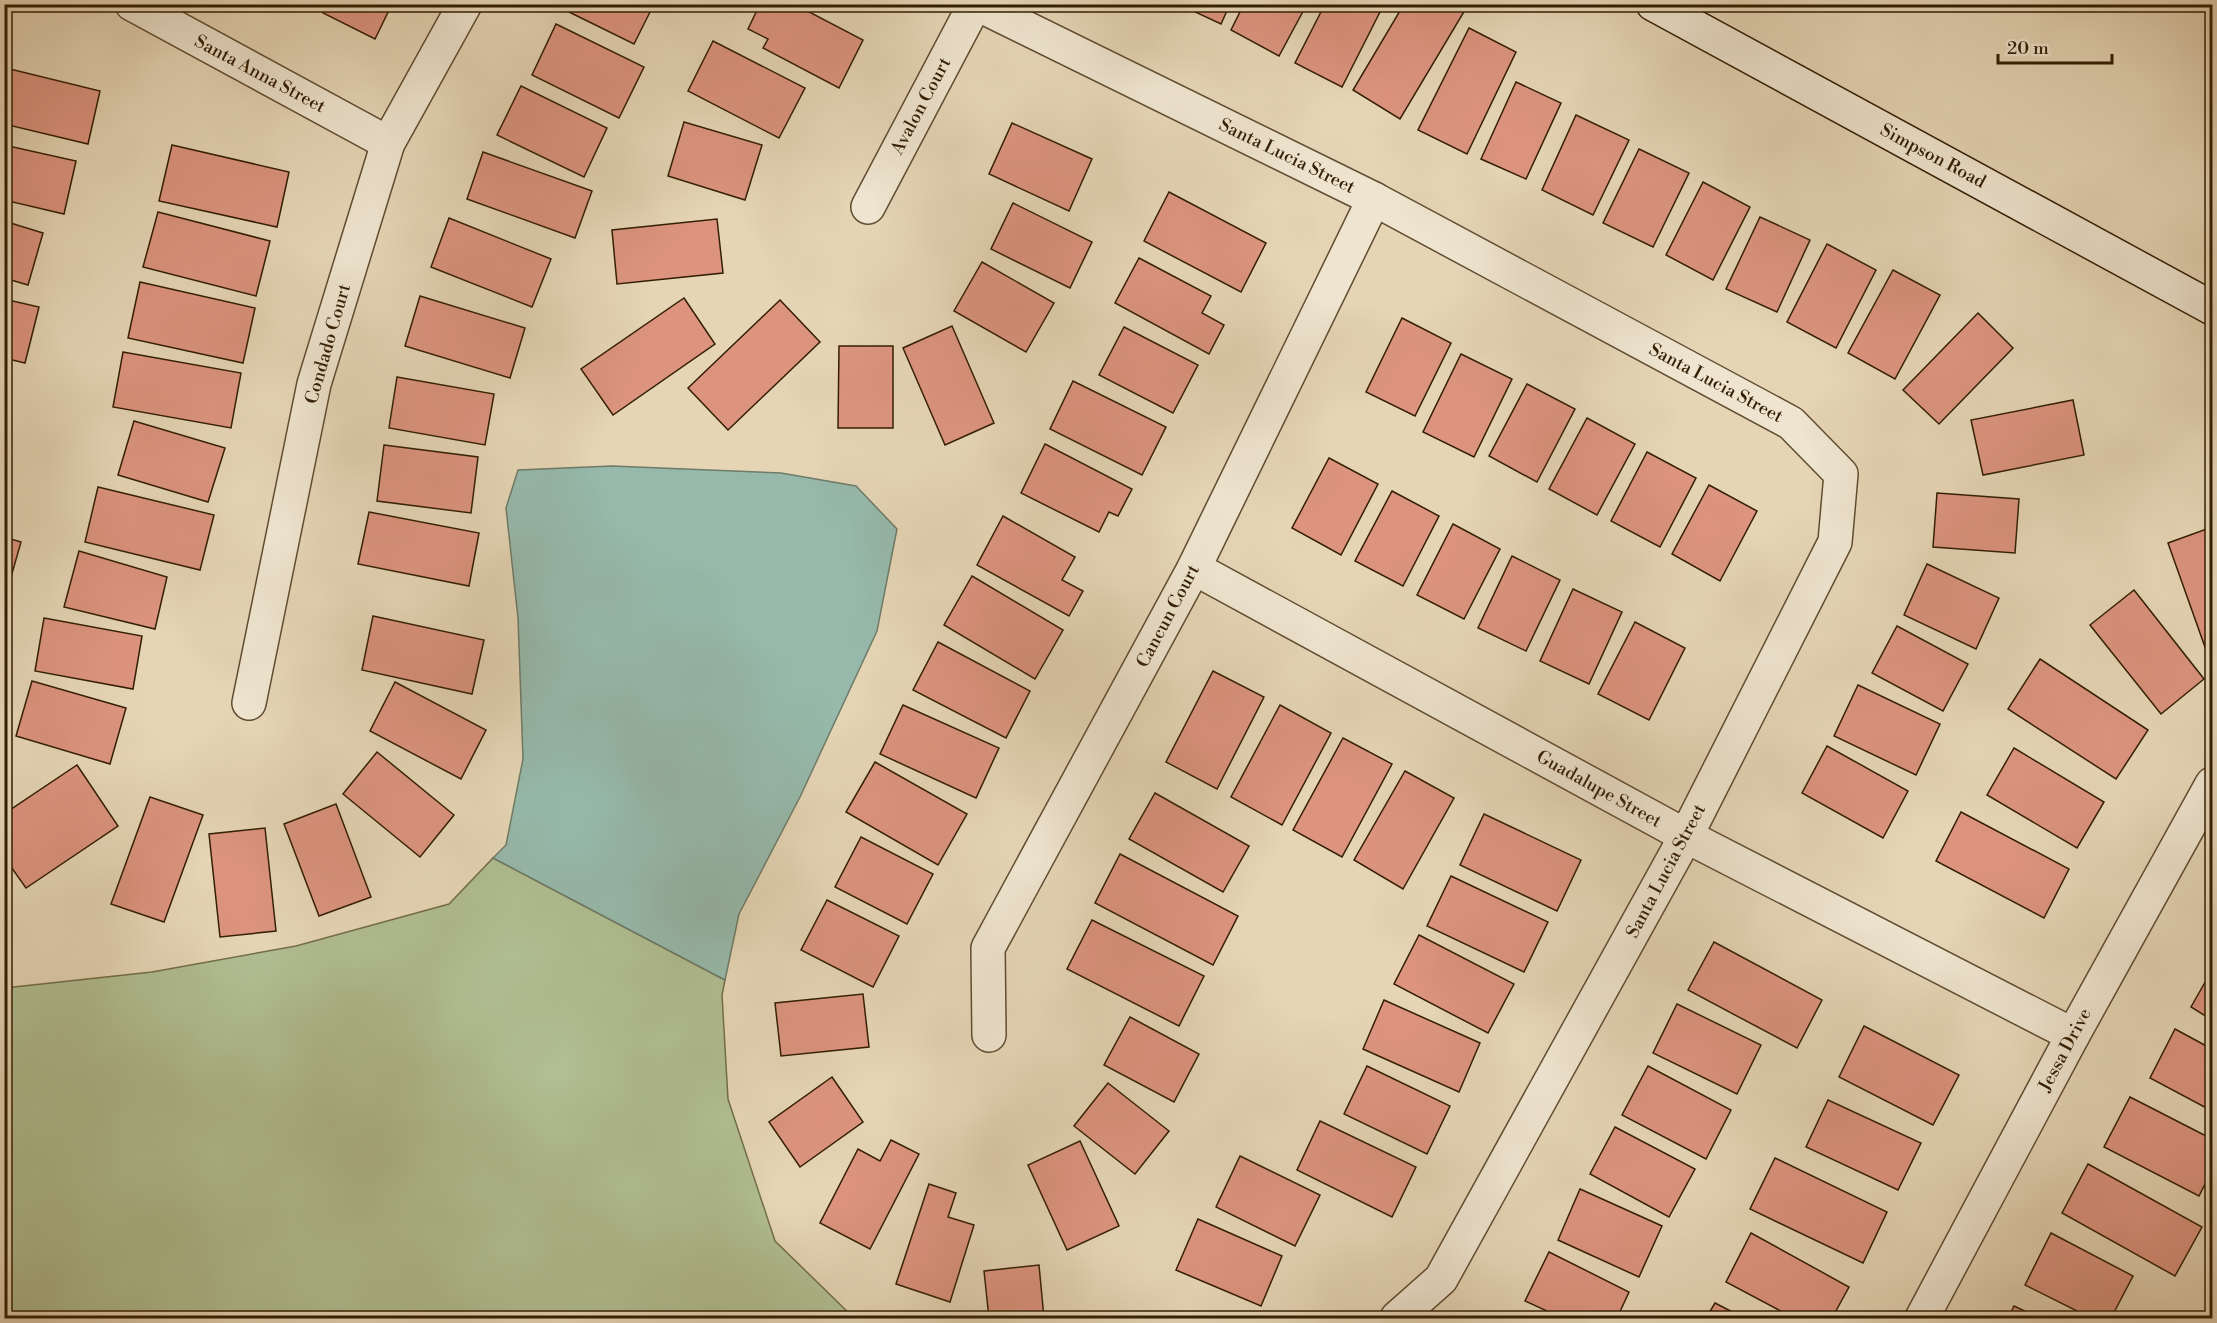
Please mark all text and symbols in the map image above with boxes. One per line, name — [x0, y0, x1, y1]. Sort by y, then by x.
scale bar — [1998, 27, 2112, 65]
street label: Santa Anna Street — [191, 30, 330, 119]
text: 20 m — [2007, 37, 2049, 60]
street label: Avalon Court — [885, 53, 957, 159]
street label: Santa Lucia Street — [1215, 113, 1359, 199]
street label: Simpson Road — [1876, 118, 1991, 194]
street label: Condado Court — [300, 281, 356, 407]
street label: Santa Lucia Street — [1645, 338, 1788, 428]
street label: Cancun Court — [1131, 560, 1205, 671]
street label: Guadalupe Street — [1532, 745, 1666, 833]
street label: Santa Lucia Street — [1621, 799, 1711, 942]
street label: Jessa Drive — [2033, 1004, 2097, 1097]

